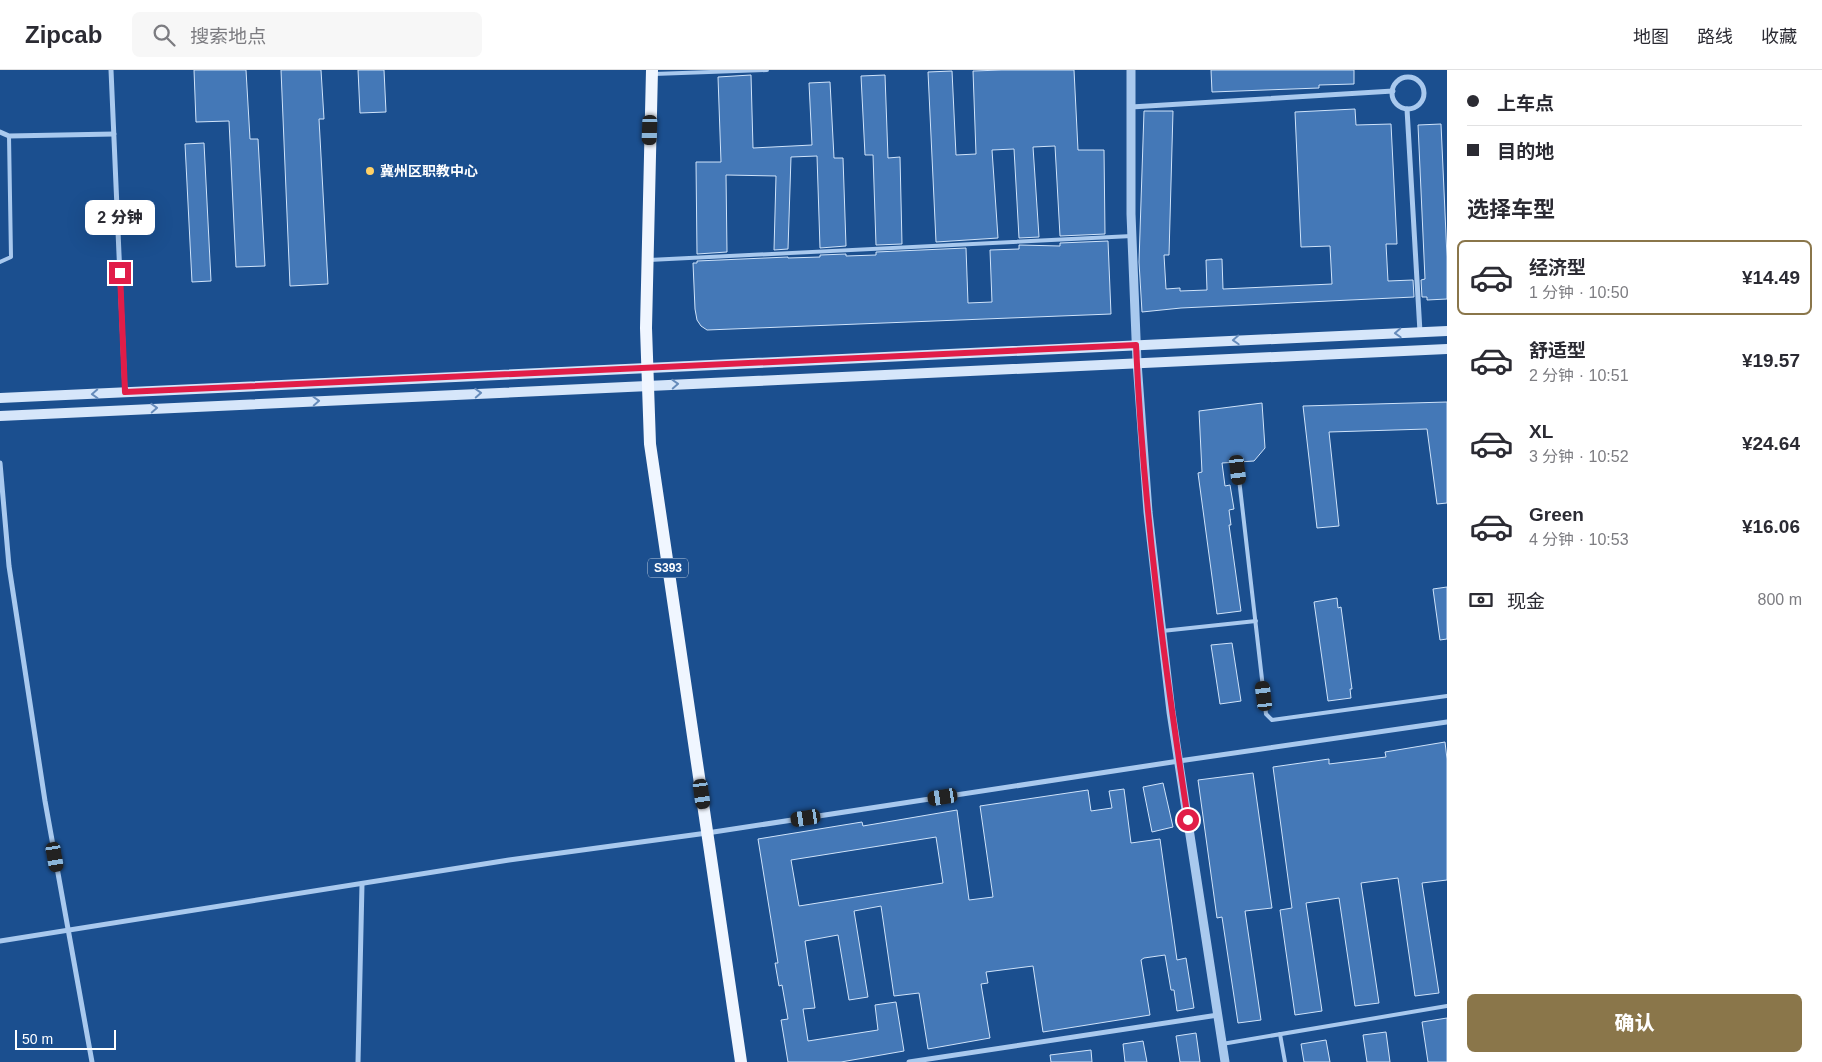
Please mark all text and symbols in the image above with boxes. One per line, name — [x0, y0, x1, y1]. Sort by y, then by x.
search box — [132, 12, 482, 57]
text: Zipcab — [25, 21, 102, 48]
icon: search — [150, 21, 178, 49]
text: 搜索地点 — [190, 26, 266, 47]
text: 地图 — [1633, 27, 1669, 47]
text: 路线 — [1697, 27, 1733, 47]
text: 收藏 — [1761, 27, 1797, 47]
text: 上车点 — [1497, 93, 1554, 114]
car — [641, 115, 658, 145]
text: 目的地 — [1497, 141, 1554, 162]
place label: 冀州区职教中心 — [380, 163, 478, 179]
marker: 冀州区职教中心 — [364, 165, 376, 177]
text: 选择车型 — [1467, 197, 1555, 222]
callout: 2 分钟 — [85, 200, 155, 236]
text: 2 分钟 — [97, 209, 143, 226]
icon: car — [1469, 255, 1514, 300]
text: 经济型 — [1529, 257, 1586, 278]
route end — [109, 262, 131, 284]
text: ¥14.49 — [1742, 267, 1800, 288]
text: 1 分钟 · 10:50 — [1529, 284, 1629, 301]
one-way arrow — [1394, 328, 1402, 338]
one-way arrow — [1232, 335, 1240, 346]
icon: car — [1469, 338, 1514, 383]
text: 舒适型 — [1529, 340, 1586, 361]
text: ¥19.57 — [1742, 350, 1800, 371]
text: 2 分钟 · 10:51 — [1529, 367, 1629, 384]
one-way arrow — [672, 378, 680, 389]
one-way arrow — [90, 388, 98, 399]
one-way arrow — [474, 388, 482, 398]
one-way arrow — [312, 395, 320, 406]
one-way arrow — [150, 403, 158, 414]
icon: car — [1469, 421, 1514, 466]
text: XL — [1529, 421, 1553, 442]
text: ¥24.64 — [1742, 433, 1800, 454]
text: 3 分钟 · 10:52 — [1529, 448, 1629, 465]
car — [1228, 454, 1247, 486]
icon: car — [1469, 504, 1514, 549]
text: Green — [1529, 504, 1584, 525]
text: ¥16.06 — [1742, 516, 1800, 537]
text: 4 分钟 · 10:53 — [1529, 531, 1629, 548]
road number: S393 — [648, 558, 688, 578]
icon: cash — [1467, 586, 1495, 614]
text: 现金 — [1507, 591, 1545, 612]
text: 800 m — [1758, 591, 1802, 608]
car — [1254, 680, 1273, 712]
car — [692, 778, 711, 810]
car — [927, 787, 958, 807]
car — [790, 808, 821, 828]
route start — [1177, 809, 1199, 831]
car — [45, 841, 64, 873]
button: 确认 — [1467, 994, 1802, 1052]
scale bar — [15, 1027, 116, 1050]
text: 50 m — [22, 1031, 53, 1047]

